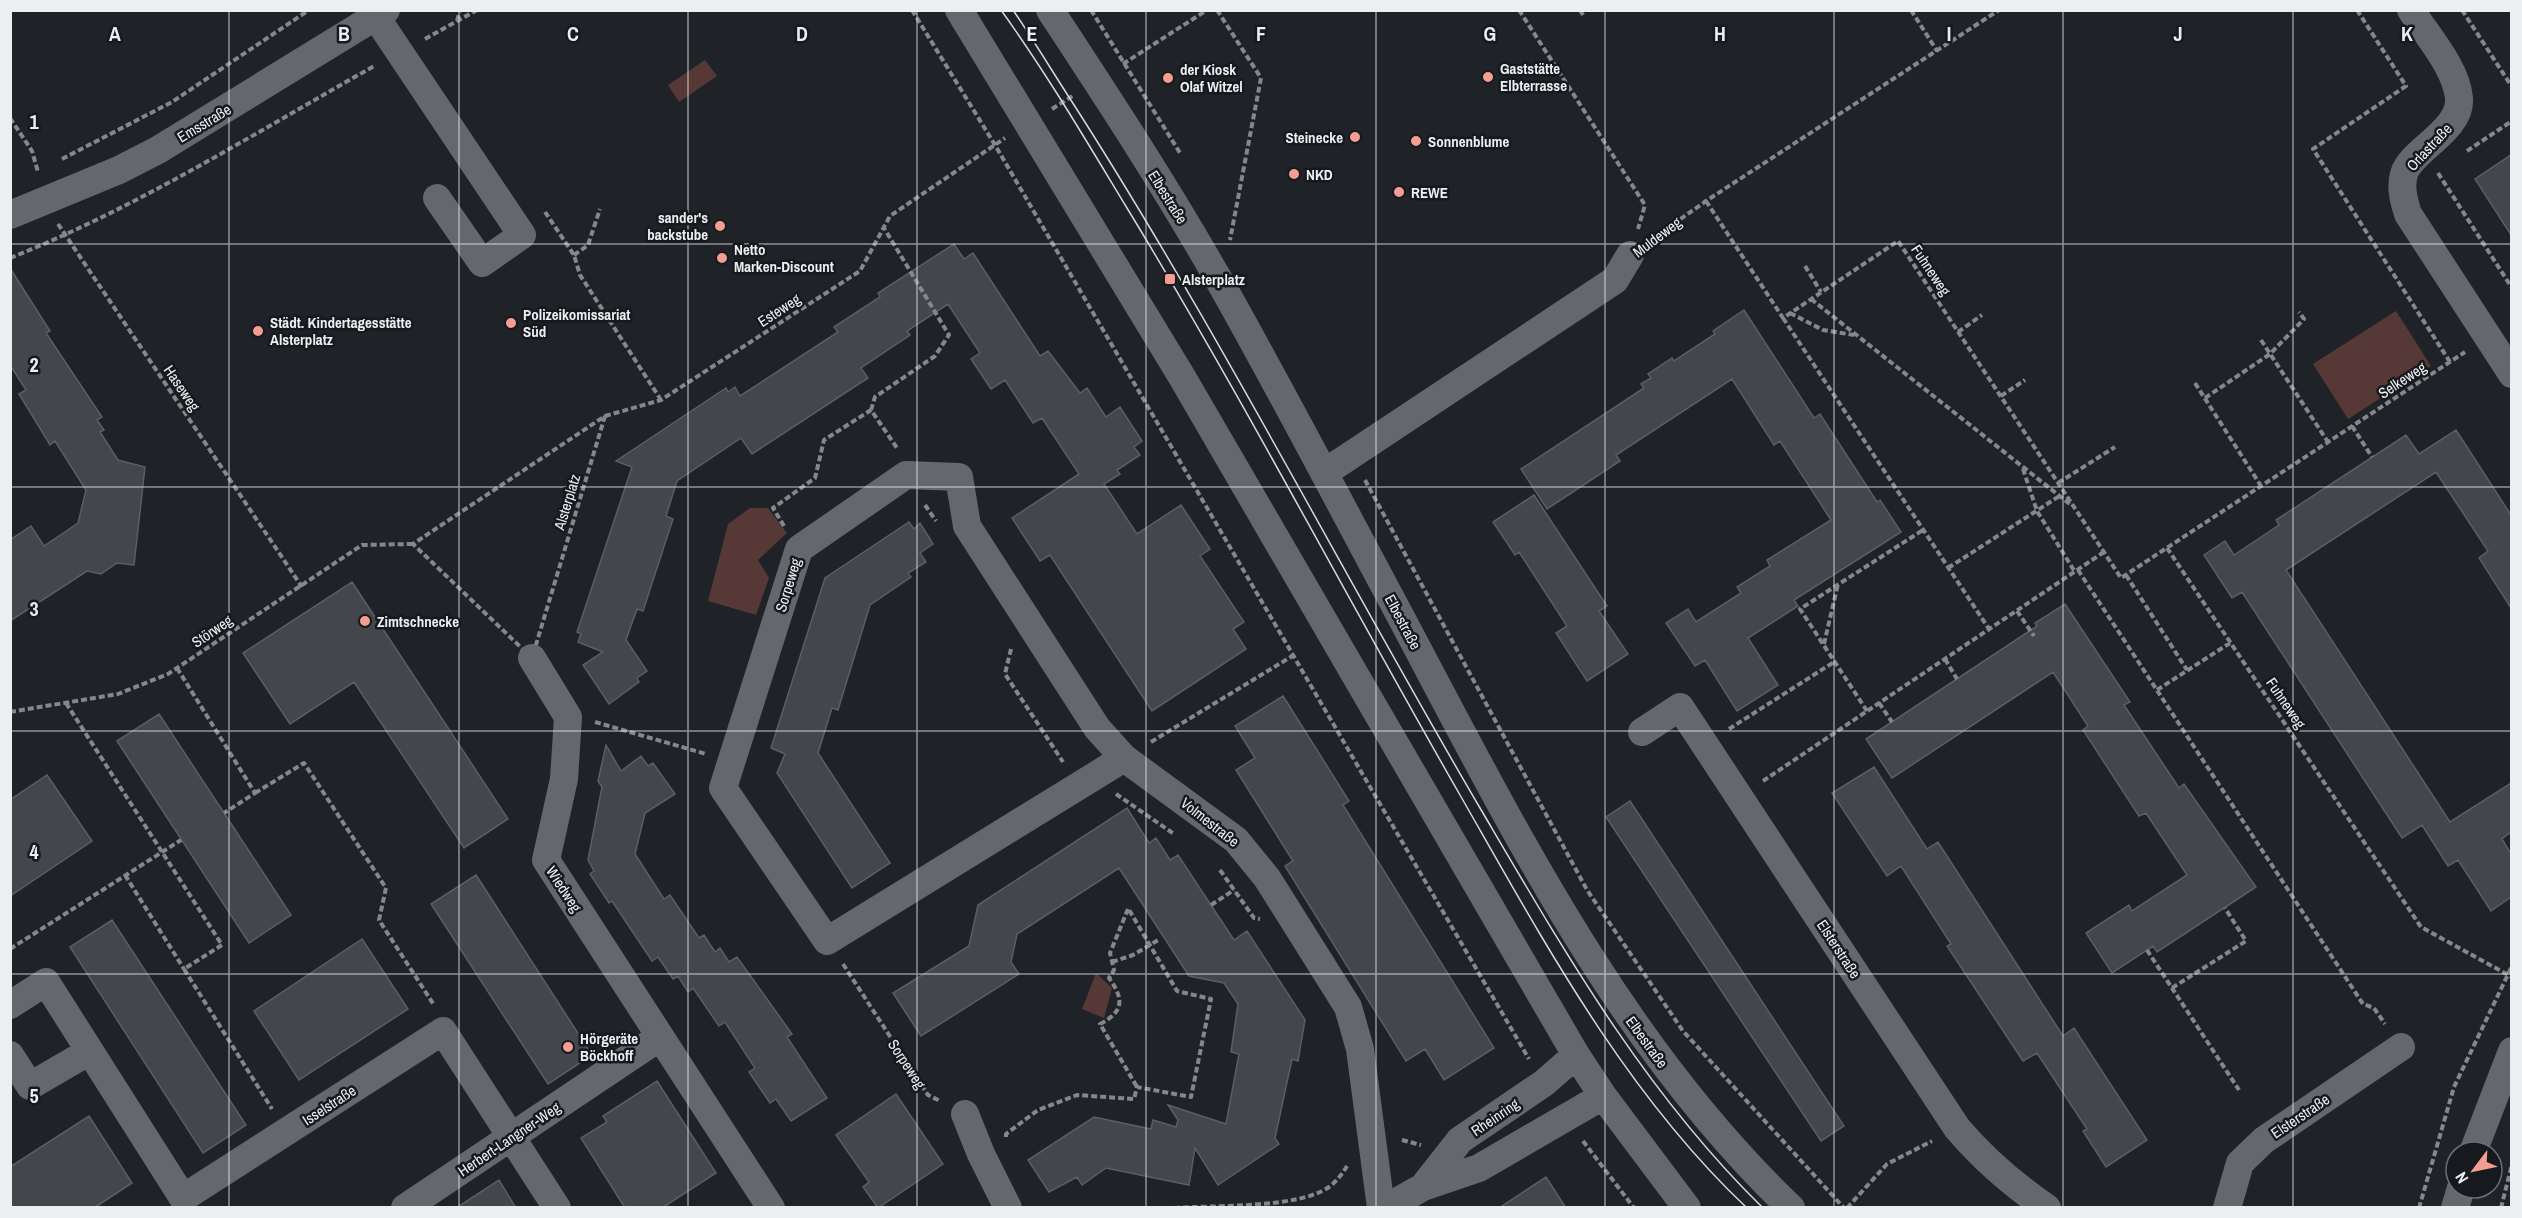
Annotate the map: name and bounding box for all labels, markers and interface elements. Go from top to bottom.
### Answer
text: A [109,20,121,47]
text: B [338,20,350,47]
text: C [567,20,579,47]
text: D [796,20,808,47]
text: E [1027,20,1038,47]
text: F [1256,20,1266,47]
text: G [1484,20,1496,47]
text: H [1714,20,1726,47]
text: I [1947,20,1951,47]
text: J [2173,20,2183,47]
text: K [2401,20,2413,47]
place label: Gaststätte Elbterrasse [1500,58,1567,96]
place label: der Kiosk Olaf Witzel [1180,59,1243,97]
marker: Gaststätte Elbterrasse [1481,70,1495,84]
marker: der Kiosk Olaf Witzel [1161,71,1175,85]
street label: Emsstraße [173,99,235,147]
text: 1 [29,108,39,135]
street label: Orlastraße [2402,118,2457,175]
place label: Steinecke [1286,127,1343,148]
marker: Steinecke [1348,130,1362,144]
place label: Sonnenblume [1428,131,1509,152]
marker: Sonnenblume [1409,134,1423,148]
place label: NKD [1306,164,1333,185]
street label: Elbestraße [1143,166,1193,228]
marker: NKD [1287,167,1301,181]
place label: REWE [1411,182,1448,203]
marker: REWE [1392,185,1406,199]
place label: sander's backstube [647,207,708,245]
street label: Muldeweg [1628,212,1686,262]
marker: sander's backstube [713,219,727,233]
place label: Netto Marken-Discount [734,239,834,277]
street label: Fuhneweg [1906,240,1956,300]
marker: Netto Marken-Discount [715,251,729,265]
place label: Alsterplatz [1182,269,1245,290]
marker: Alsterplatz [1163,272,1177,286]
street label: Esteweg [753,288,805,332]
place label: Polizeikomissariat Süd [523,304,630,342]
place label: Städt. Kindertagesstätte Alsterplatz [270,312,412,350]
marker: Polizeikomissariat Süd [504,316,518,330]
marker: Städt. Kindertagesstätte Alsterplatz [251,324,265,338]
text: 2 [29,351,39,378]
street label: Selkeweg [2374,357,2430,403]
street label: Haseweg [159,361,205,415]
street label: Alsterplatz [548,471,585,533]
street label: Sorpeweg [770,555,806,615]
street label: Elbestraße [1380,591,1426,653]
text: 3 [29,595,39,622]
street label: Störweg [187,610,237,652]
place label: Zimtschnecke [377,611,459,632]
marker: Zimtschnecke [358,614,372,628]
street label: Fuhneweg [2261,673,2311,733]
street label: Volmestraße [1176,792,1244,852]
text: 4 [29,838,39,865]
street label: Wiedweg [541,862,587,916]
street label: Elsterstraße [1812,915,1866,983]
street label: Elbestraße [1621,1012,1673,1072]
place label: Hörgeräte Böckhoff [580,1028,638,1066]
street label: Sorpeweg [883,1035,931,1093]
marker: Hörgeräte Böckhoff [561,1040,575,1054]
street label: Isselstraße [298,1080,360,1130]
text: 5 [29,1082,39,1109]
street label: Elsterstraße [2267,1089,2333,1143]
street label: Rheinring [1467,1093,1523,1141]
street label: Herbert-Langner-Weg [454,1097,565,1181]
north arrow [2444,1140,2504,1200]
text: N [2449,1168,2473,1188]

